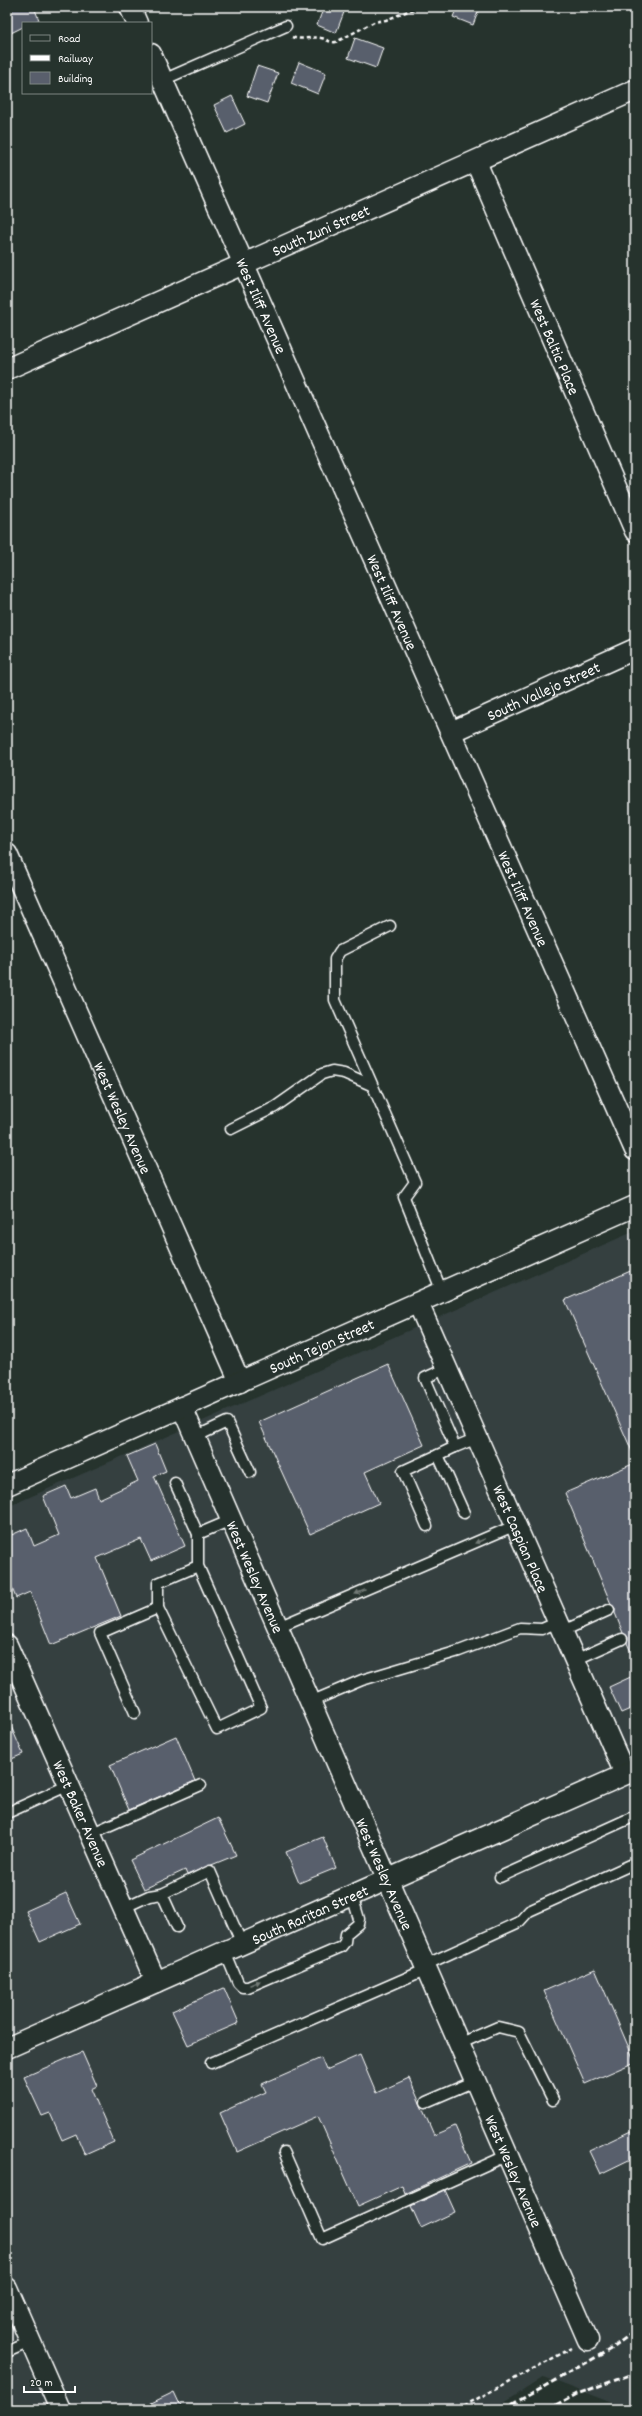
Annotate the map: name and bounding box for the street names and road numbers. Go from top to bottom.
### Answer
street label: South Zuni Street [269,200,374,264]
street label: West Iliff Avenue [229,255,291,358]
street label: West Baltic Place [522,296,584,399]
street label: West Iliff Avenue [359,551,422,655]
street label: South Vallejo Street [484,657,604,728]
street label: West Iliff Avenue [490,848,553,951]
street label: West Wesley Avenue [86,1059,156,1178]
street label: South Tejon Street [266,1314,379,1381]
street label: West Caspian Place [485,1482,553,1597]
street label: West Wesley Avenue [219,1518,288,1637]
street label: West Baker Avenue [45,1757,113,1871]
street label: West Wesley Avenue [348,1815,417,1935]
street label: South Raritan Street [249,1880,373,1952]
street label: West Wesley Avenue [478,2112,547,2232]

